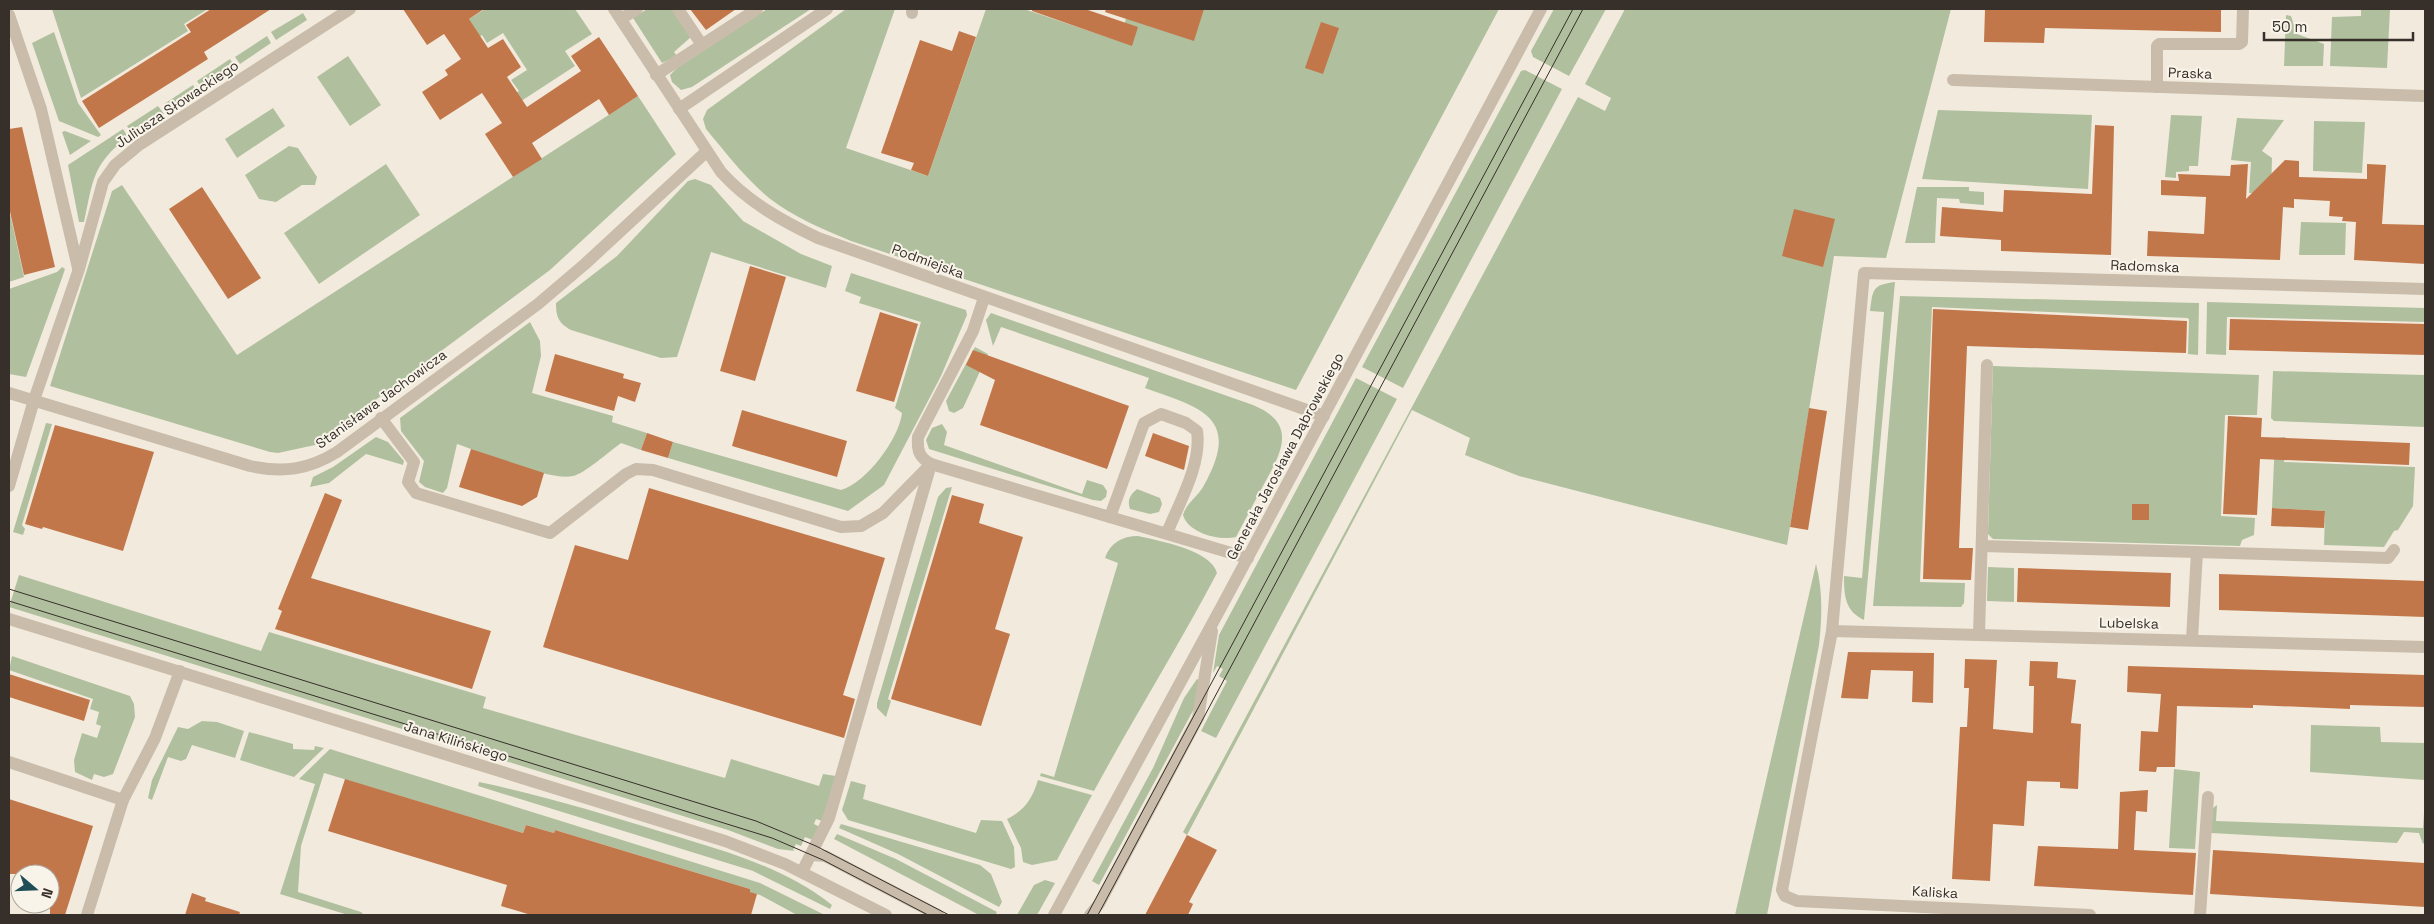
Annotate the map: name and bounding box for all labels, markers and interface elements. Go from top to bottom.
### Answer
scale bar [2264,10,2413,42]
text: 50 m [2272,17,2307,36]
street label: Juliusza Słowackiego [112,56,242,152]
street label: Praska [2168,63,2212,83]
street label: Podmiejska [889,240,967,282]
street label: Radomska [2110,256,2180,276]
street label: Stanisława Jachowicza [312,345,450,453]
street label: Generała Jarosława Dąbrowskiego [1222,349,1348,563]
street label: Lubelska [2099,613,2159,633]
street label: Jana Kilińskiego [402,717,510,765]
north arrow [10,864,60,914]
street label: Kaliska [1911,882,1959,902]
text: N [37,886,57,901]

